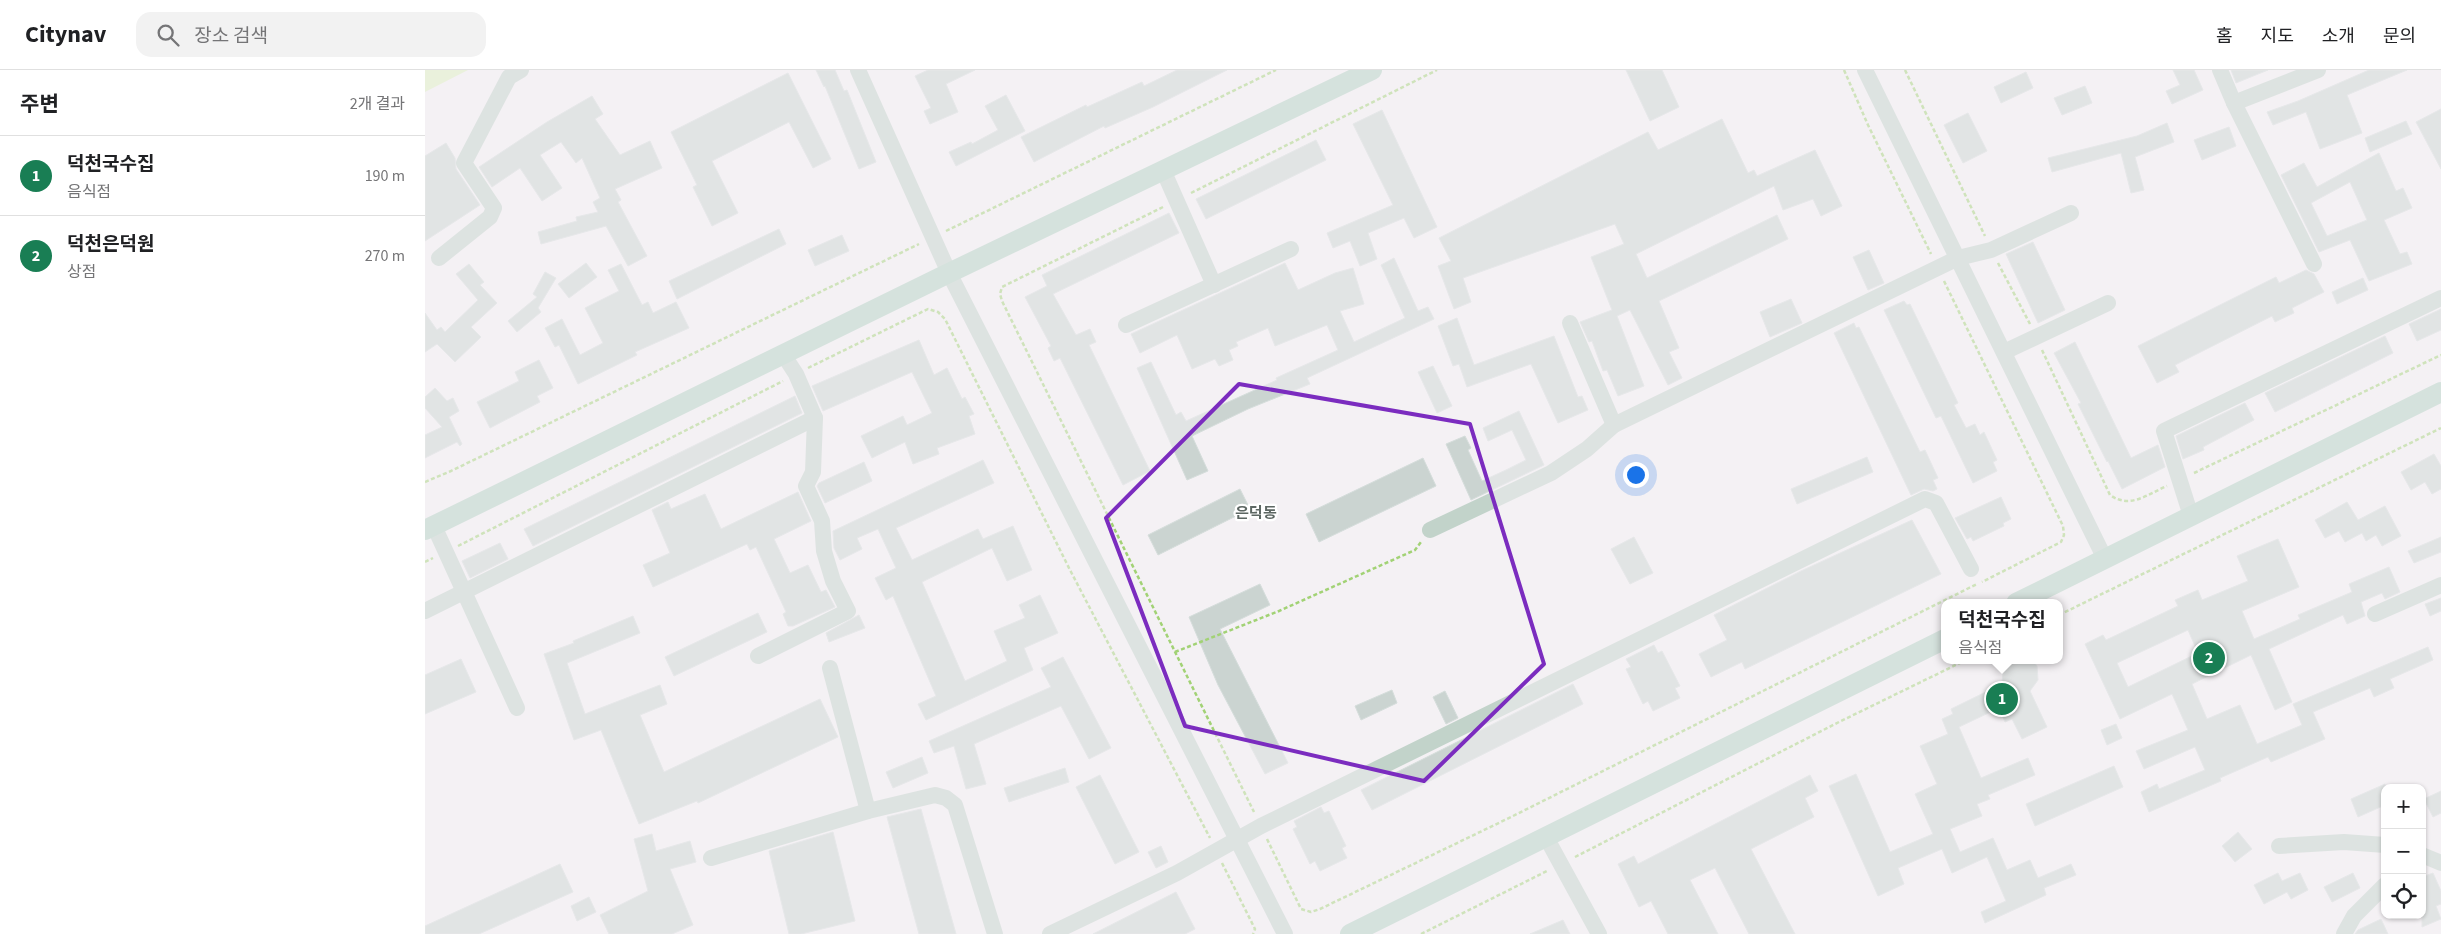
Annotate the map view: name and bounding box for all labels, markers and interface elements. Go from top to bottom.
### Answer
search box [136,12,486,57]
text: Citynav [25,17,106,52]
icon: search [154,21,182,49]
text: 장소 검색 [194,23,268,50]
text: 홈 [2216,24,2233,49]
text: 지도 [2261,24,2294,49]
text: 소개 [2322,24,2355,49]
text: 문의 [2383,24,2416,49]
text: 주변 [20,89,59,119]
text: 2개 결과 [350,93,405,115]
text: 덕천국수집 [67,151,154,178]
text: 1 [32,165,40,187]
text: 190 m [365,165,405,187]
text: 음식점 [67,181,111,203]
text: 덕천은덕원 [67,231,154,258]
text: 2 [32,245,40,267]
text: 270 m [365,245,405,267]
text: 상점 [67,261,96,283]
your location [1623,462,1649,488]
district label: 은덕동 [1235,503,1277,524]
popup [1941,599,2063,664]
text: 덕천국수집 [1958,607,2046,634]
text: 음식점 [1958,637,2002,659]
pin: 2 [2193,639,2225,677]
pin: 1 [1986,680,2018,718]
map controls [2381,784,2426,919]
button: + [2381,784,2426,829]
button: − [2381,829,2426,874]
button: locate [2381,874,2426,919]

